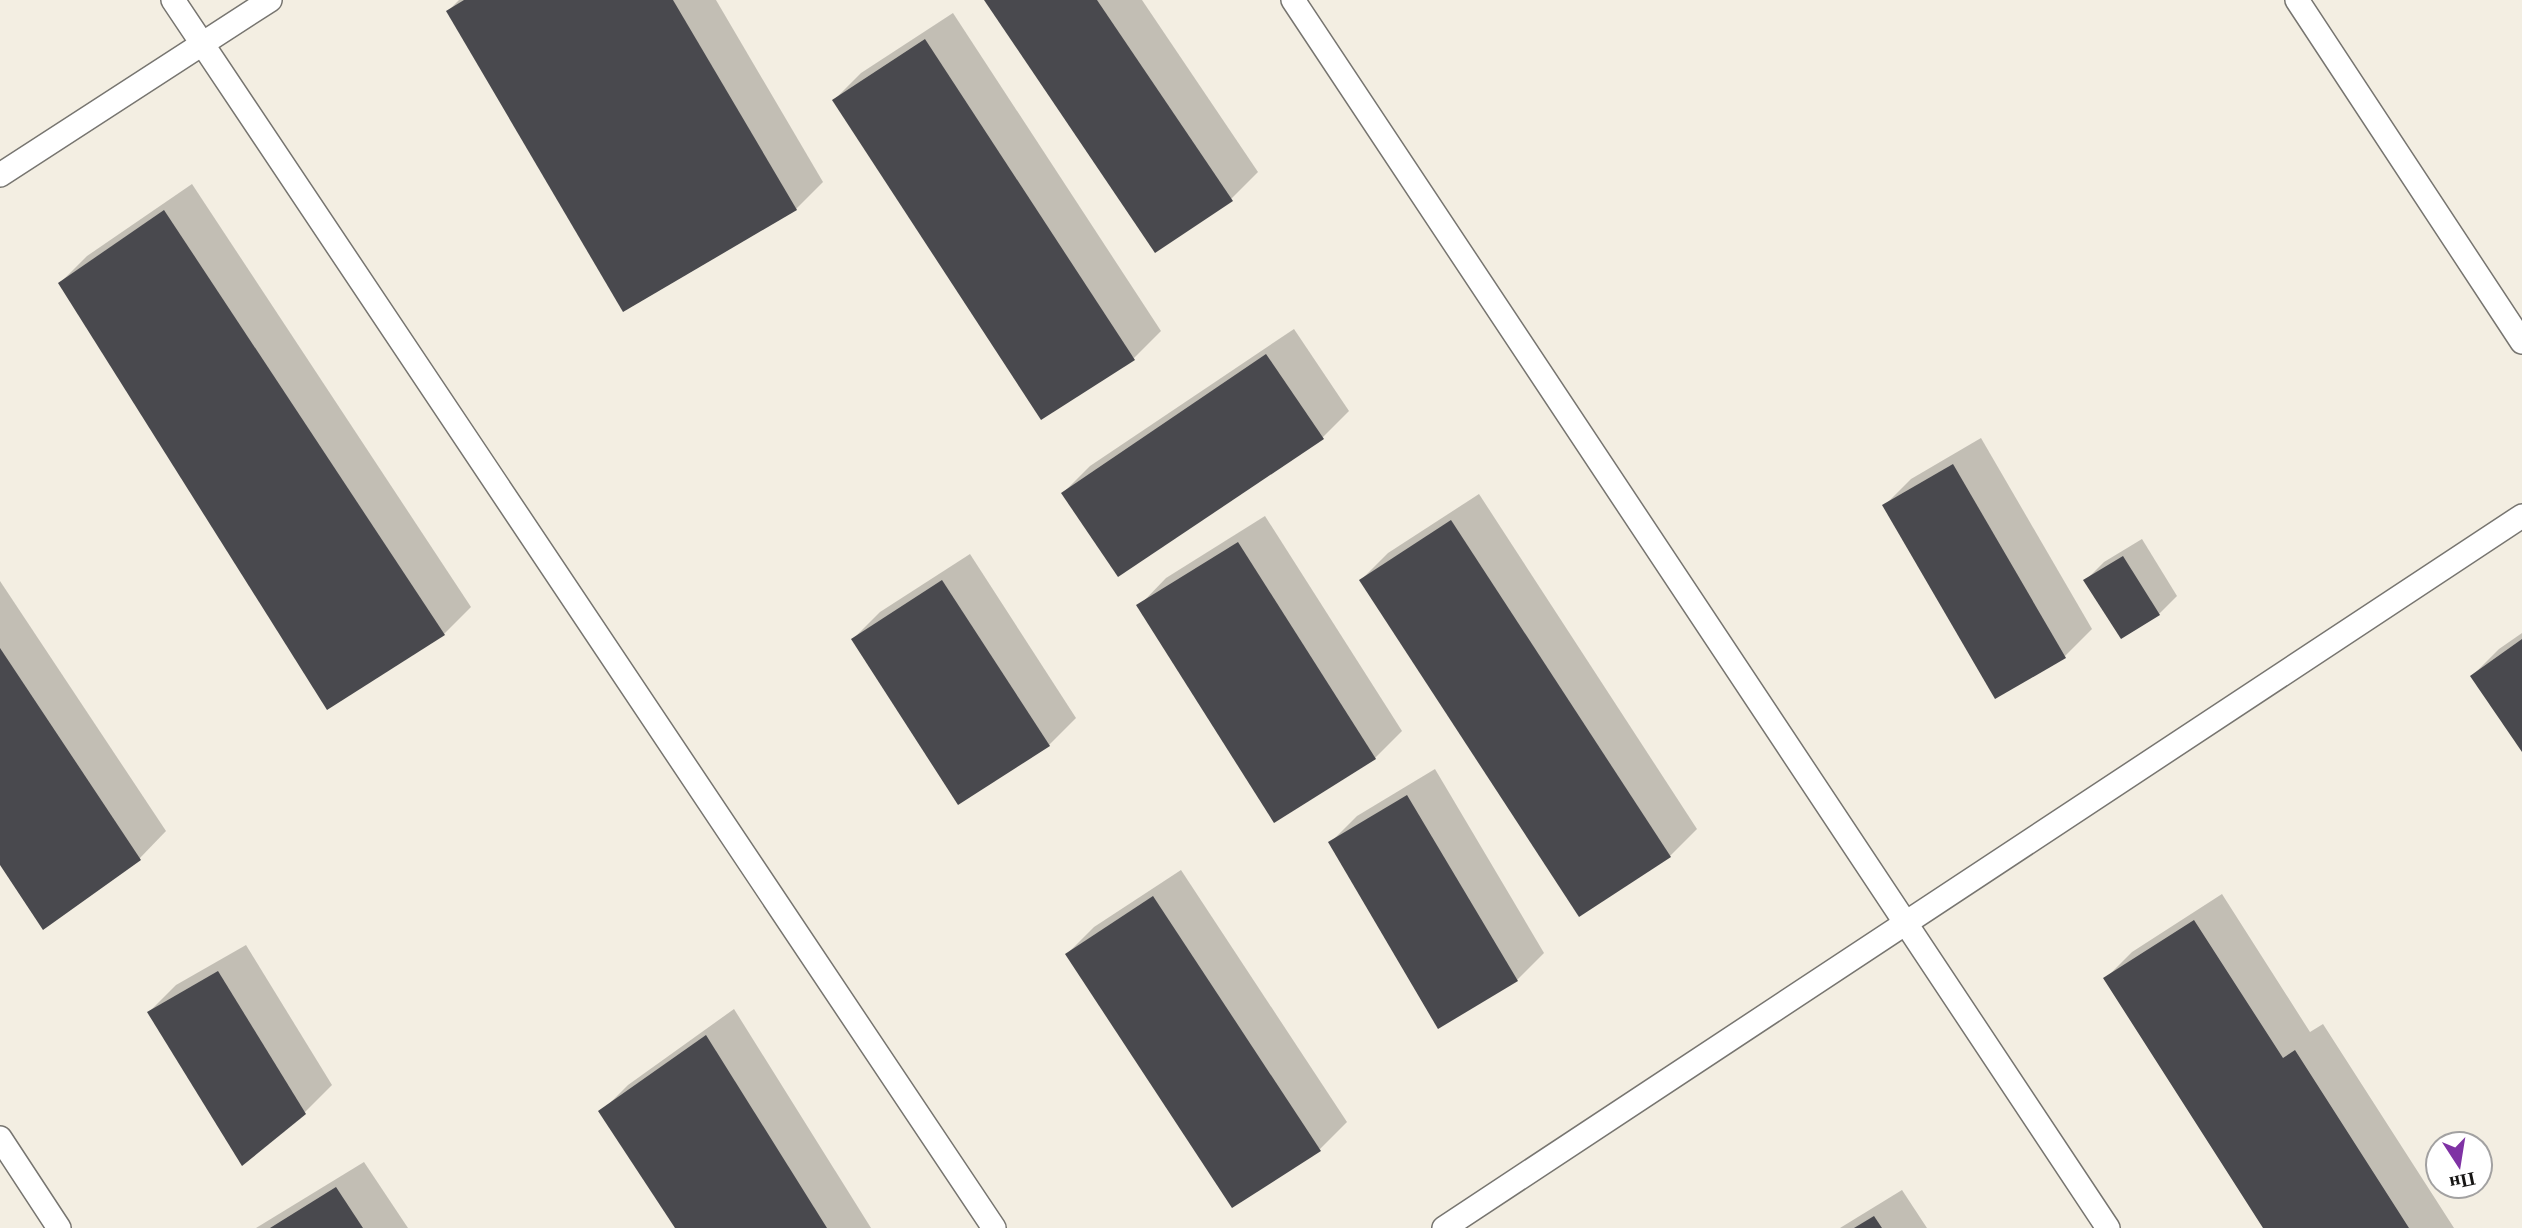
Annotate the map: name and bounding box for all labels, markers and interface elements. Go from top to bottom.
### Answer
north arrow [2424,1130,2494,1200]
text: Пн [2448,1168,2477,1194]

